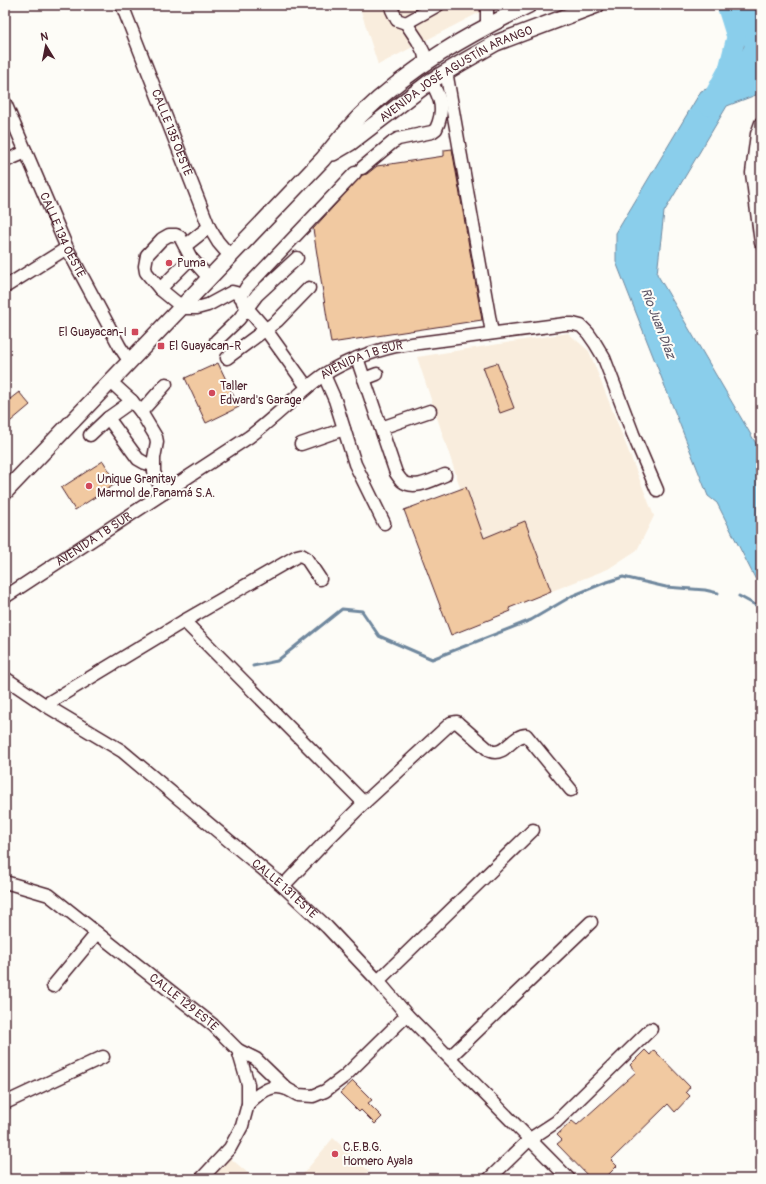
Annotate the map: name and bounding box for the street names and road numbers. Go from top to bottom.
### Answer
street label: AVENIDA JOSÉ AGUSTÍN ARANGO [377,23,535,126]
street label: CALLE 135 OESTE [148,87,195,178]
street label: CALLE 134 OESTE [36,190,89,280]
street label: AVENIDA 1 B SUR [317,338,404,383]
street label: AVENIDA 1 B SUR [53,509,135,570]
street label: CALLE 131 ESTE [248,856,320,922]
street label: CALLE 129 ESTE [146,970,221,1034]

